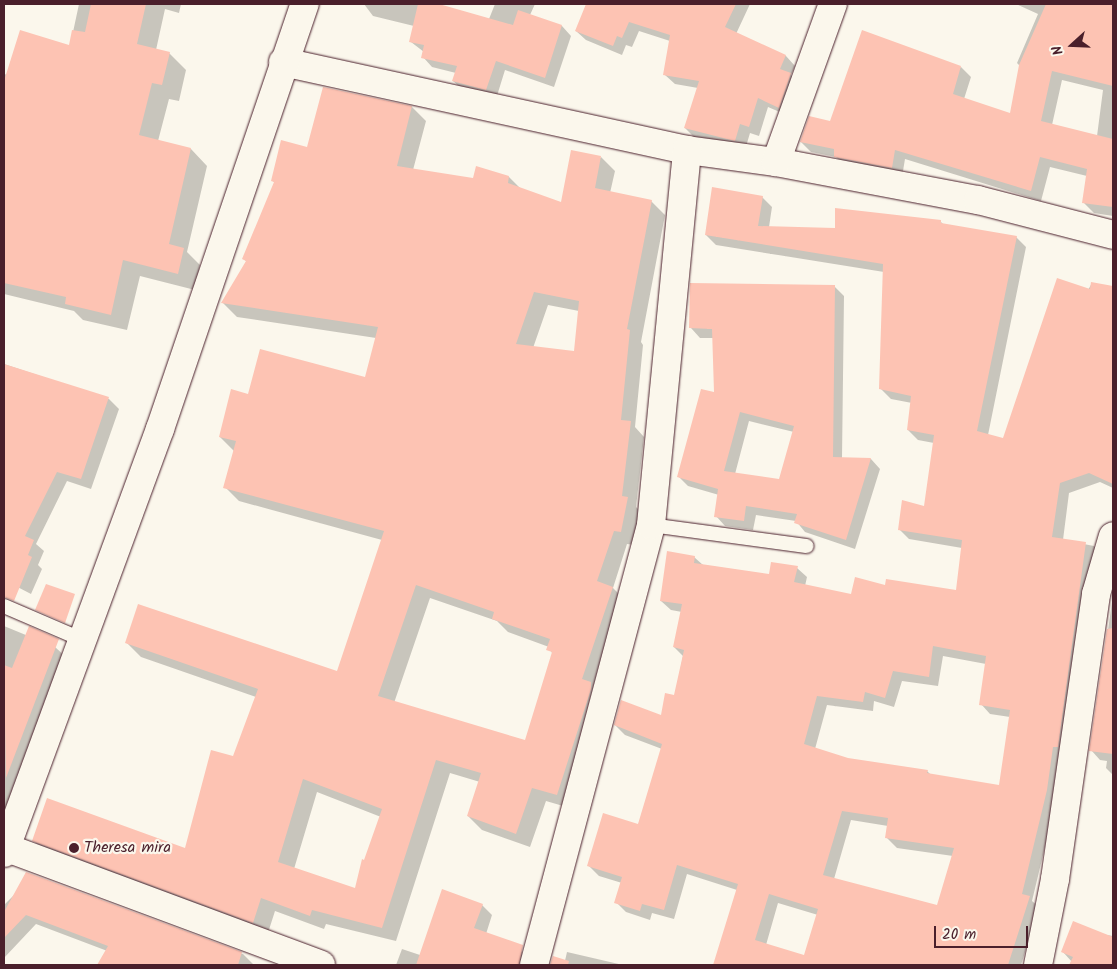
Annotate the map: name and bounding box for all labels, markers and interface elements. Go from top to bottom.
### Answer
north arrow [1047,20,1097,70]
text: N [1046,42,1070,58]
place label: Theresa mira [84,838,171,858]
marker: Theresa mira [68,842,80,854]
scale bar [937,916,1031,948]
text: 20 m [942,923,976,947]

